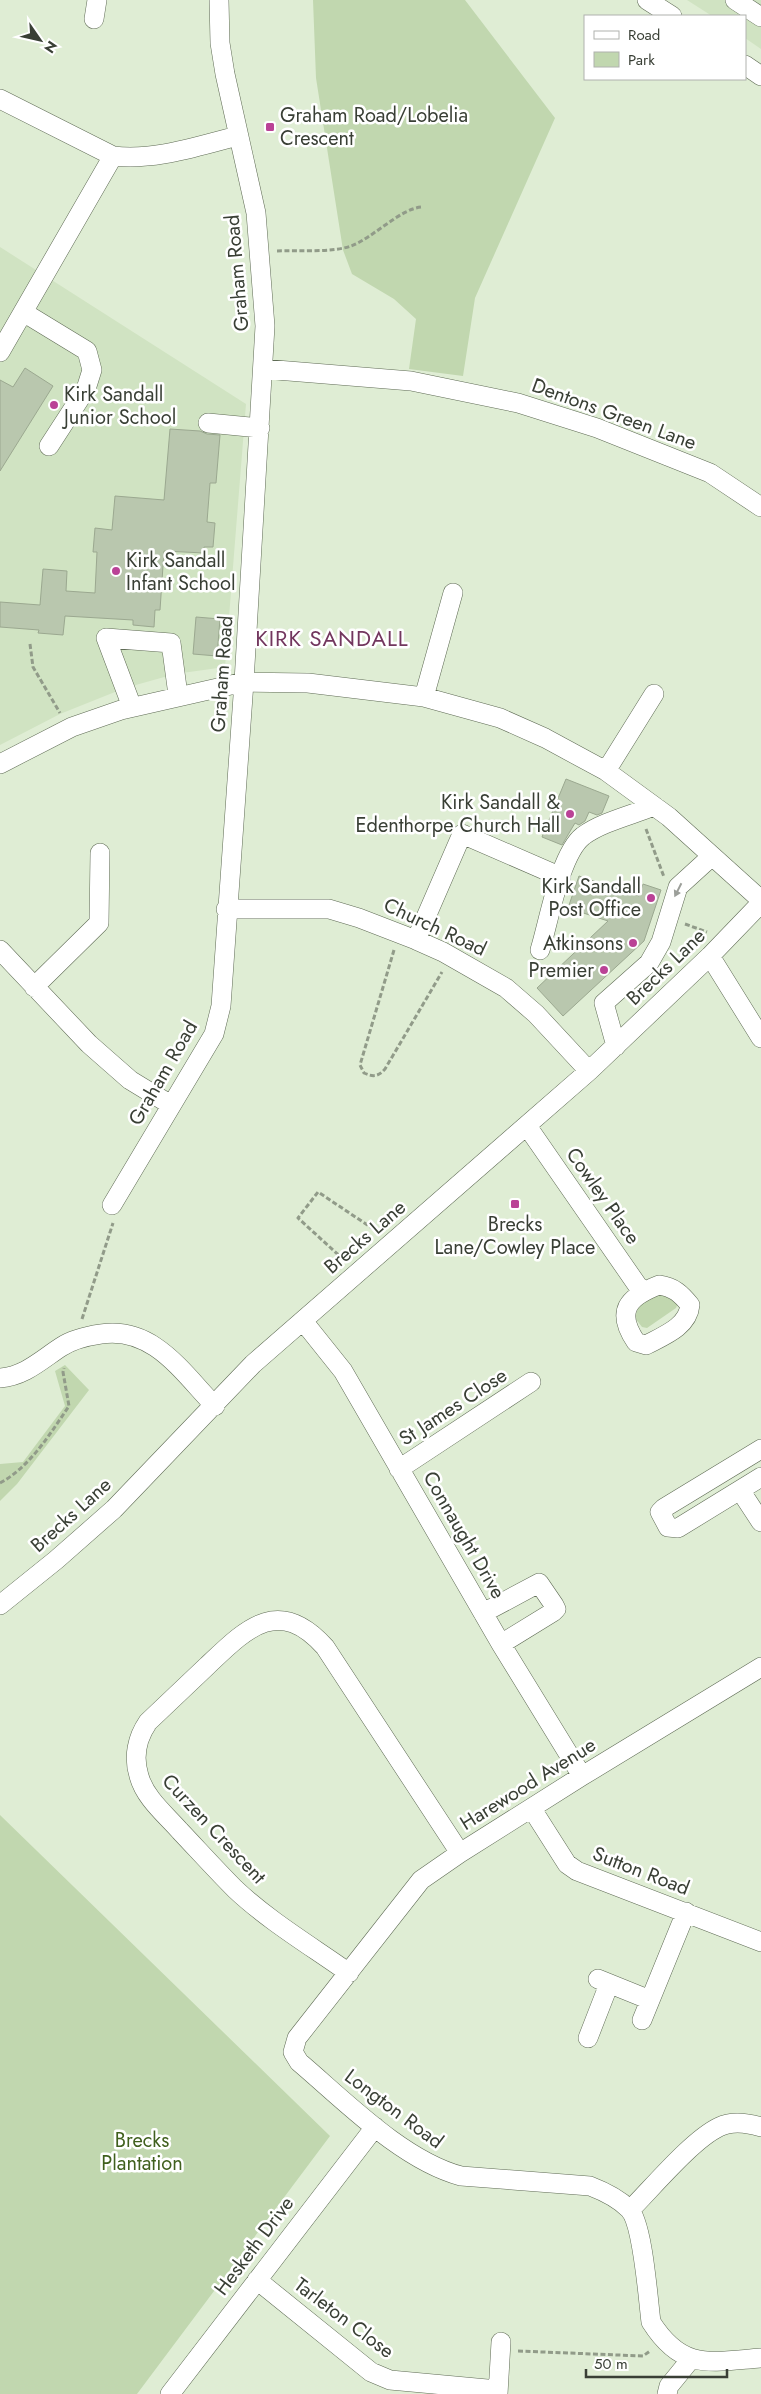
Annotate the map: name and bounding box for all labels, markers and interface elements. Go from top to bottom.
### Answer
north arrow [15,15,65,65]
legend [584,15,746,80]
text: Road [628,24,660,46]
text: N [39,37,62,57]
text: Park [628,49,655,71]
place label: Graham Road/Lobelia Crescent [280,101,468,153]
marker: Graham Road/Lobelia Crescent [264,121,276,133]
street label: Graham Road [217,214,257,332]
street label: Dentons Green Lane [528,371,700,457]
place label: Kirk Sandall Junior School [61,380,176,432]
marker: Kirk Sandall Junior School [48,399,60,411]
place label: Kirk Sandall Infant School [126,546,236,598]
marker: Kirk Sandall Infant School [110,565,122,577]
street label: Graham Road [203,615,241,733]
district label: KIRK SANDALL [255,622,409,654]
place label: Kirk Sandall & Edenthorpe Church Hall [356,788,560,840]
marker: Kirk Sandall & Edenthorpe Church Hall [564,808,576,820]
place label: Kirk Sandall Post Office [542,872,641,924]
one-way arrow [674,882,682,897]
street label: Church Road [379,891,491,963]
marker: Kirk Sandall Post Office [645,892,657,904]
street label: Brecks Lane [620,922,712,1012]
place label: Atkinsons [543,929,623,958]
marker: Atkinsons [627,937,639,949]
place label: Premier [529,956,594,985]
marker: Premier [598,964,610,976]
street label: Graham Road [121,1015,205,1131]
street label: Cowley Place [559,1142,647,1250]
street label: Brecks Lane [318,1193,412,1281]
marker: Brecks Lane/Cowley Place [509,1198,521,1210]
place label: Brecks Lane/Cowley Place [435,1210,595,1262]
street label: St James Close [393,1361,513,1453]
street label: Connaught Drive [416,1466,512,1604]
street label: Brecks Lane [24,1471,118,1559]
street label: Harewood Avenue [454,1731,602,1837]
street label: Curzen Crescent [155,1767,273,1891]
street label: Sutton Road [588,1839,694,1903]
street label: Longton Road [338,2062,450,2156]
park label: Brecks Plantation [101,2126,183,2178]
street label: Hesketh Drive [207,2190,301,2302]
street label: Tarleton Close [288,2271,400,2365]
scale bar [586,2346,727,2378]
text: 50 m [594,2353,628,2375]

